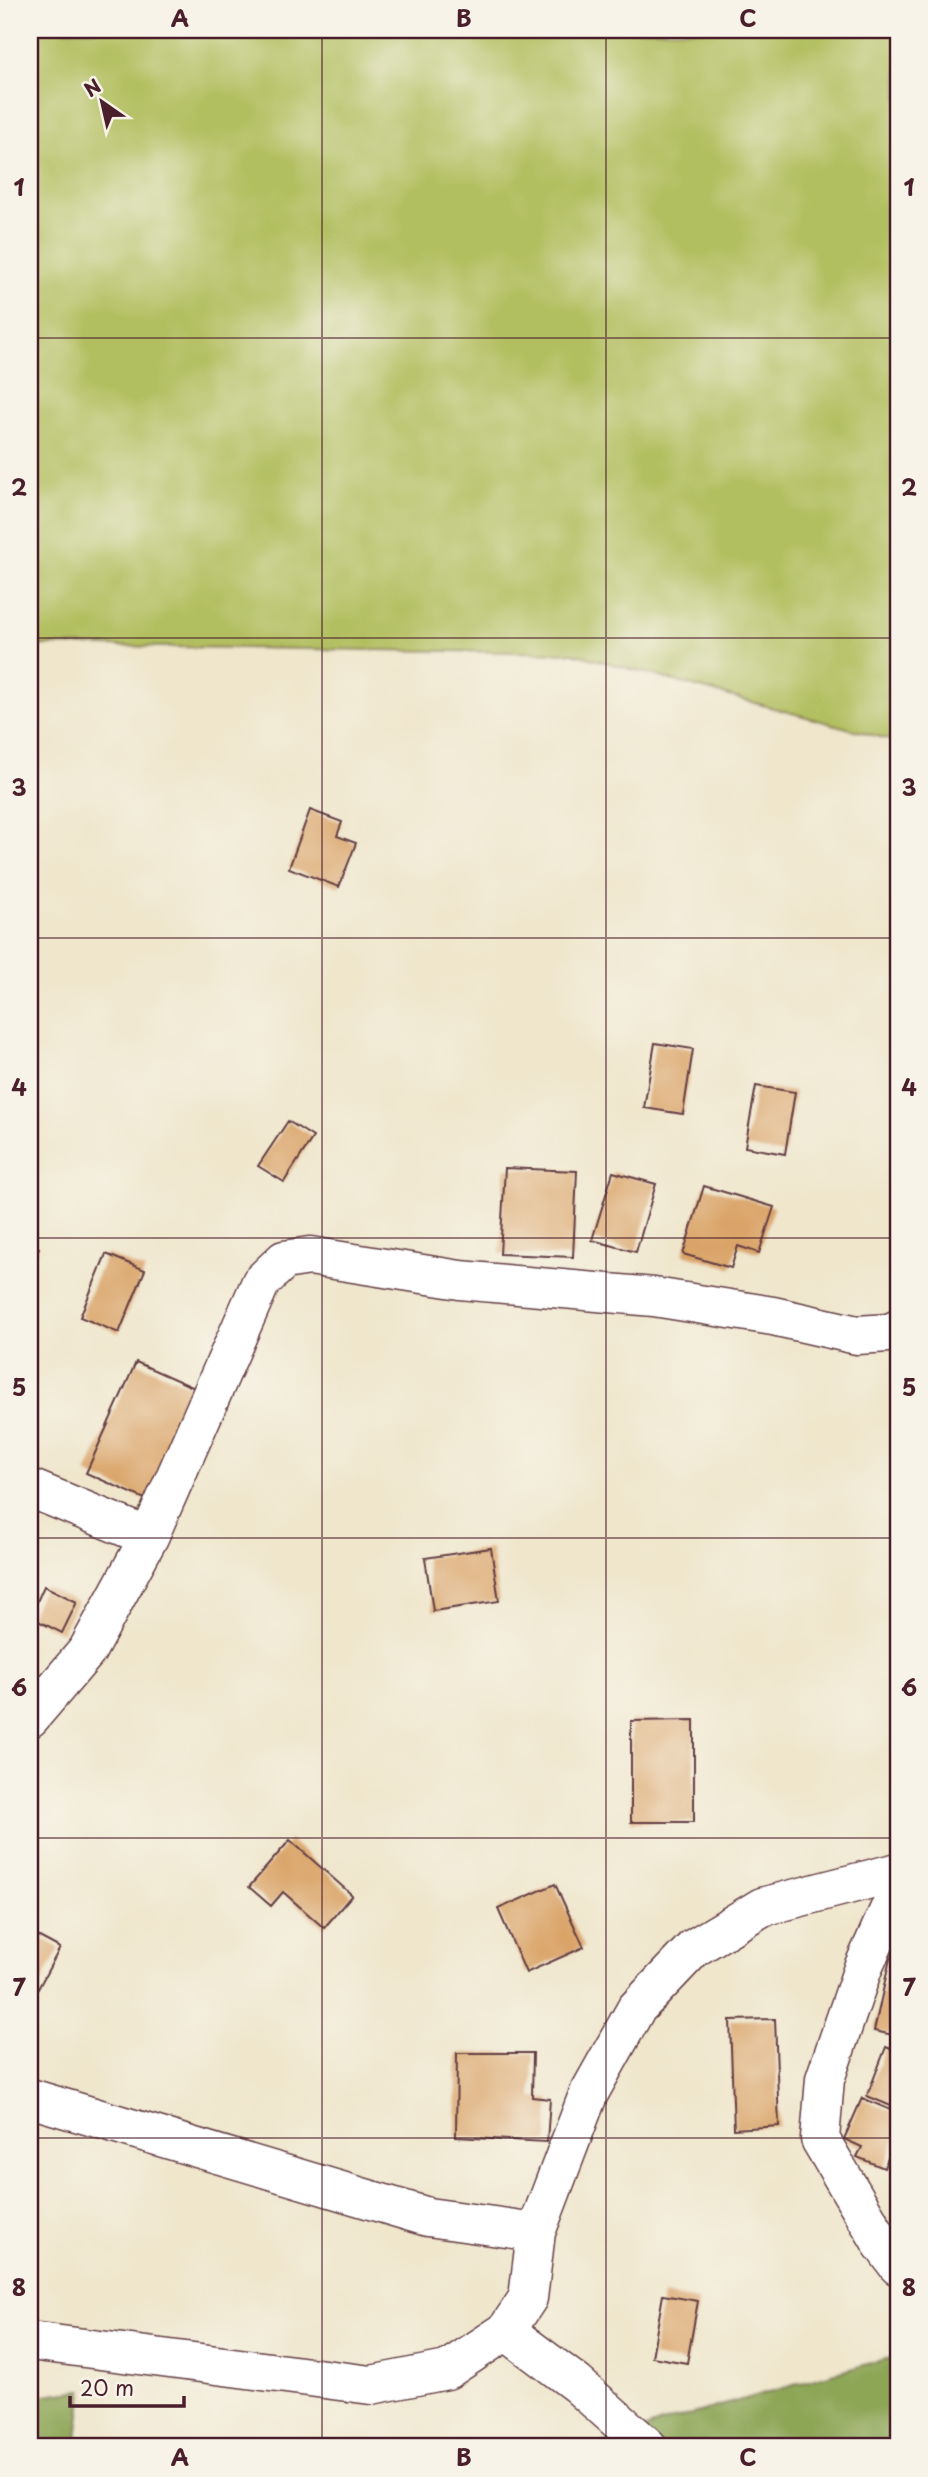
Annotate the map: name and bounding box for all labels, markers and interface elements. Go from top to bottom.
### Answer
text: A [171,0,189,35]
text: B [456,0,472,35]
text: C [739,0,757,35]
north arrow [66,66,136,136]
text: N [78,71,106,103]
text: 1 [14,169,25,204]
text: 1 [904,169,915,204]
text: 2 [11,469,27,504]
text: 2 [901,469,917,504]
text: 3 [11,769,27,804]
text: 3 [901,769,917,804]
text: 4 [11,1069,27,1104]
text: 4 [901,1069,917,1104]
text: 5 [12,1369,26,1404]
text: 5 [902,1369,916,1404]
text: 6 [11,1669,27,1704]
text: 6 [901,1669,917,1704]
text: 7 [12,1969,26,2004]
text: 7 [902,1969,916,2004]
text: 8 [12,2269,26,2304]
text: 8 [902,2269,916,2304]
scale bar [70,2365,184,2409]
text: 20 m [80,2371,134,2403]
text: A [171,2439,189,2474]
text: B [456,2439,472,2474]
text: C [739,2439,757,2474]

